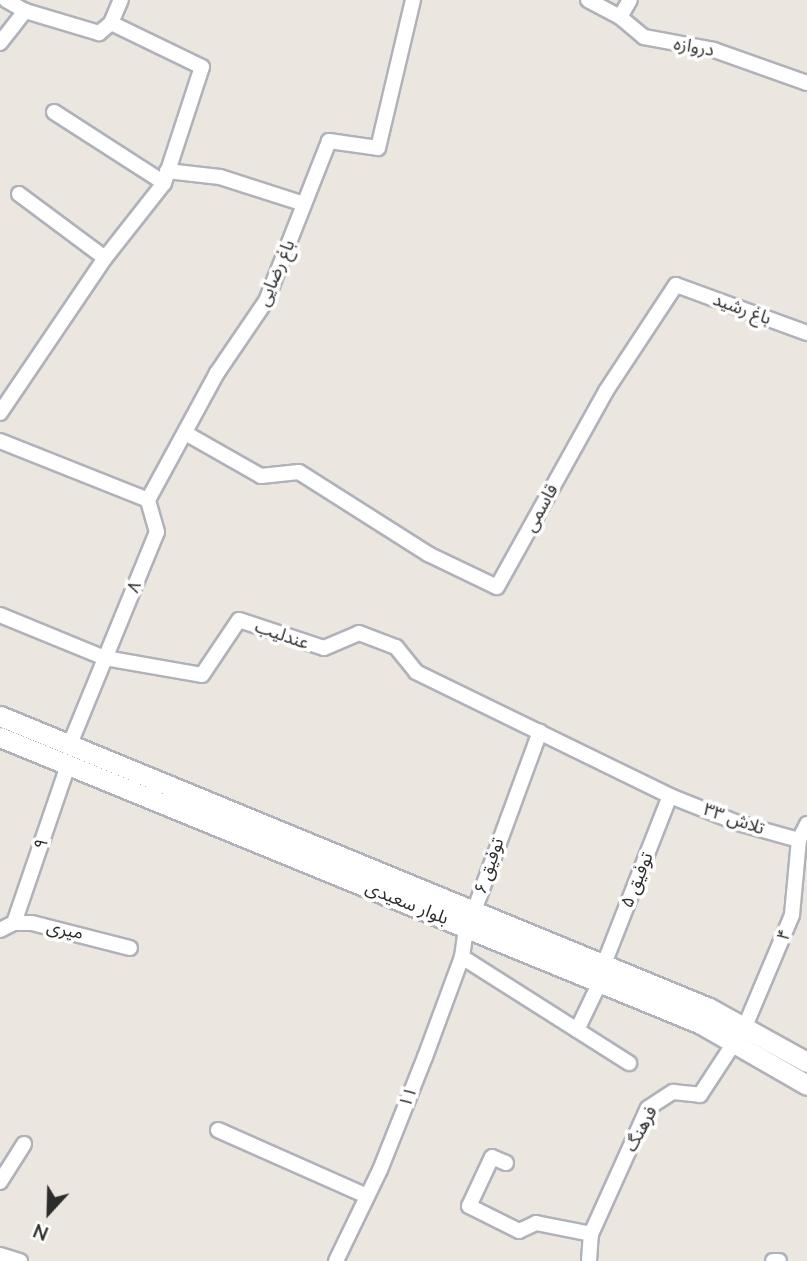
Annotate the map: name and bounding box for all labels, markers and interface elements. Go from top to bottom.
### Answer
street label: دروازه [672,33,716,61]
street label: باغ رضایی [252,237,300,309]
street label: باغ رشید [710,289,774,329]
street label: قاسمی [519,480,563,536]
street label: ۸ [122,578,146,596]
street label: عندلیب [252,616,312,654]
street label: تلاش ۳۳ [701,799,767,839]
street label: توفیق ۶ [469,835,509,897]
street label: ۹ [29,836,53,852]
street label: توفیق ۵ [616,849,658,911]
street label: بلوار سعیدی [362,877,452,929]
street label: میری [45,916,85,944]
street label: ۴ [772,926,796,944]
street label: ۱۱ [394,1083,422,1111]
street label: فرهنگ [620,1103,662,1155]
north arrow [14,1177,84,1247]
text: N [30,1217,53,1246]

